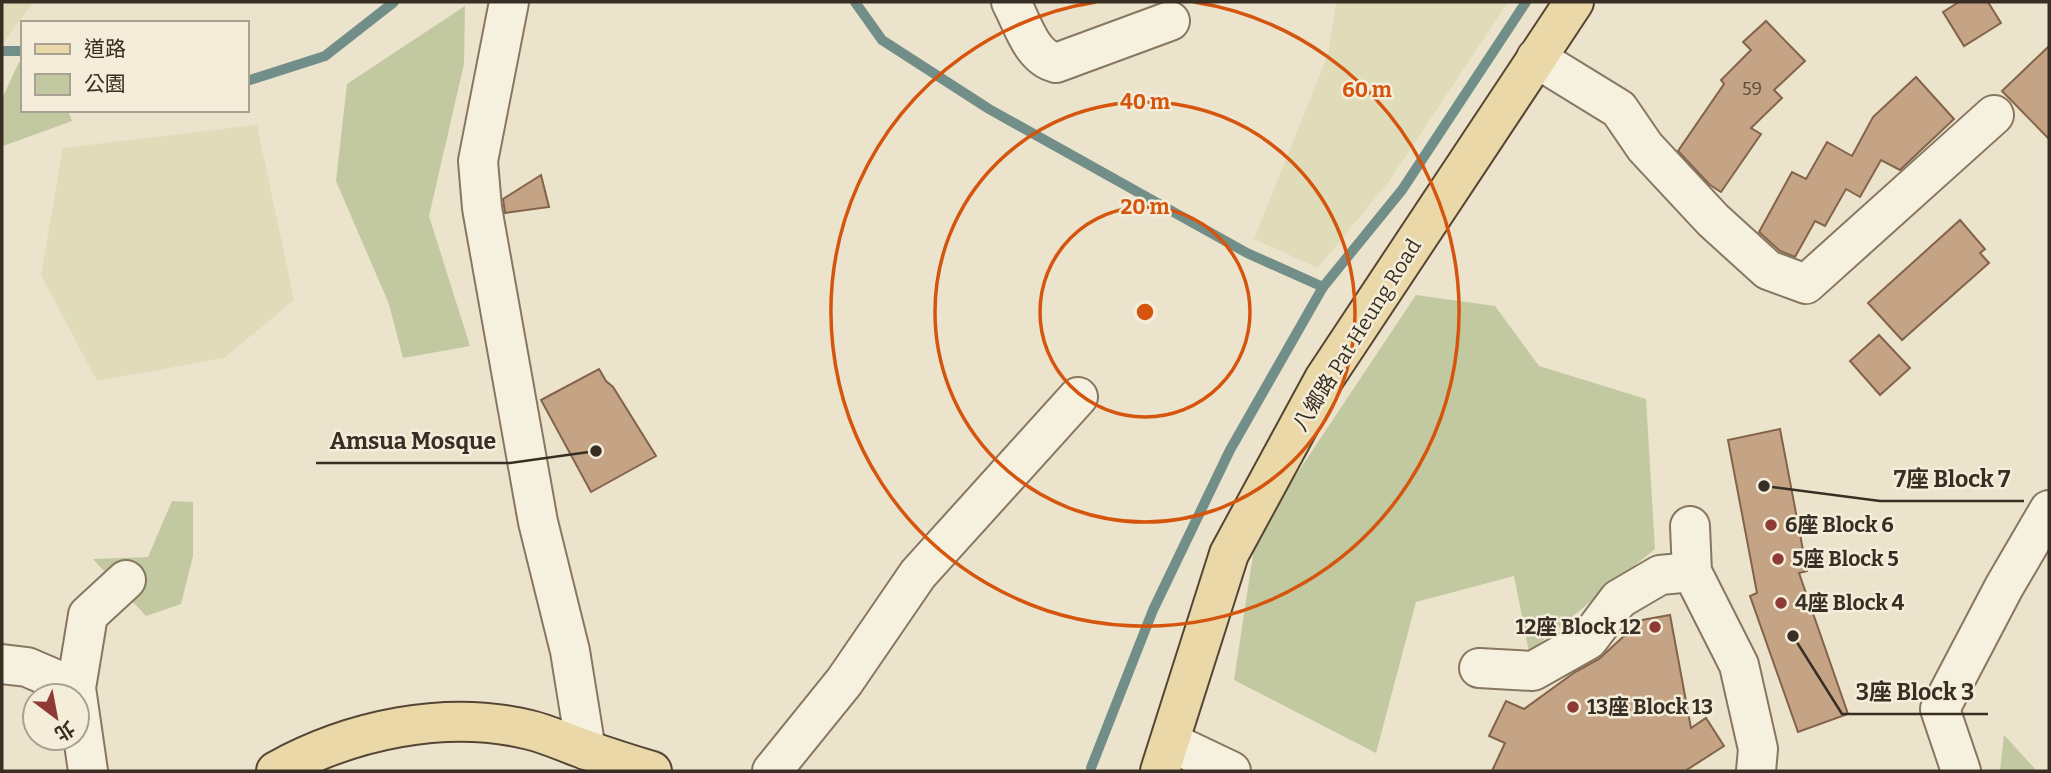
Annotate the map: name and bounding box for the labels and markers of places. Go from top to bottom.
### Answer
centre of rings [1133,300,1157,324]
callout: Amsua Mosque [316,419,510,463]
callout: 7座 Block 7 [1880,457,2024,501]
place label: 6座 Block 6 [1785,512,1894,538]
marker: 6座 Block 6 [1763,517,1779,533]
place label: 5座 Block 5 [1792,546,1899,572]
marker: 5座 Block 5 [1770,551,1786,567]
place label: 4座 Block 4 [1795,590,1905,616]
marker: 4座 Block 4 [1773,595,1789,611]
place label: 12座 Block 12 [1515,614,1641,640]
marker: 12座 Block 12 [1647,619,1663,635]
callout: 3座 Block 3 [1842,670,1988,714]
place label: 13座 Block 13 [1587,694,1713,720]
marker: 13座 Block 13 [1565,699,1581,715]

